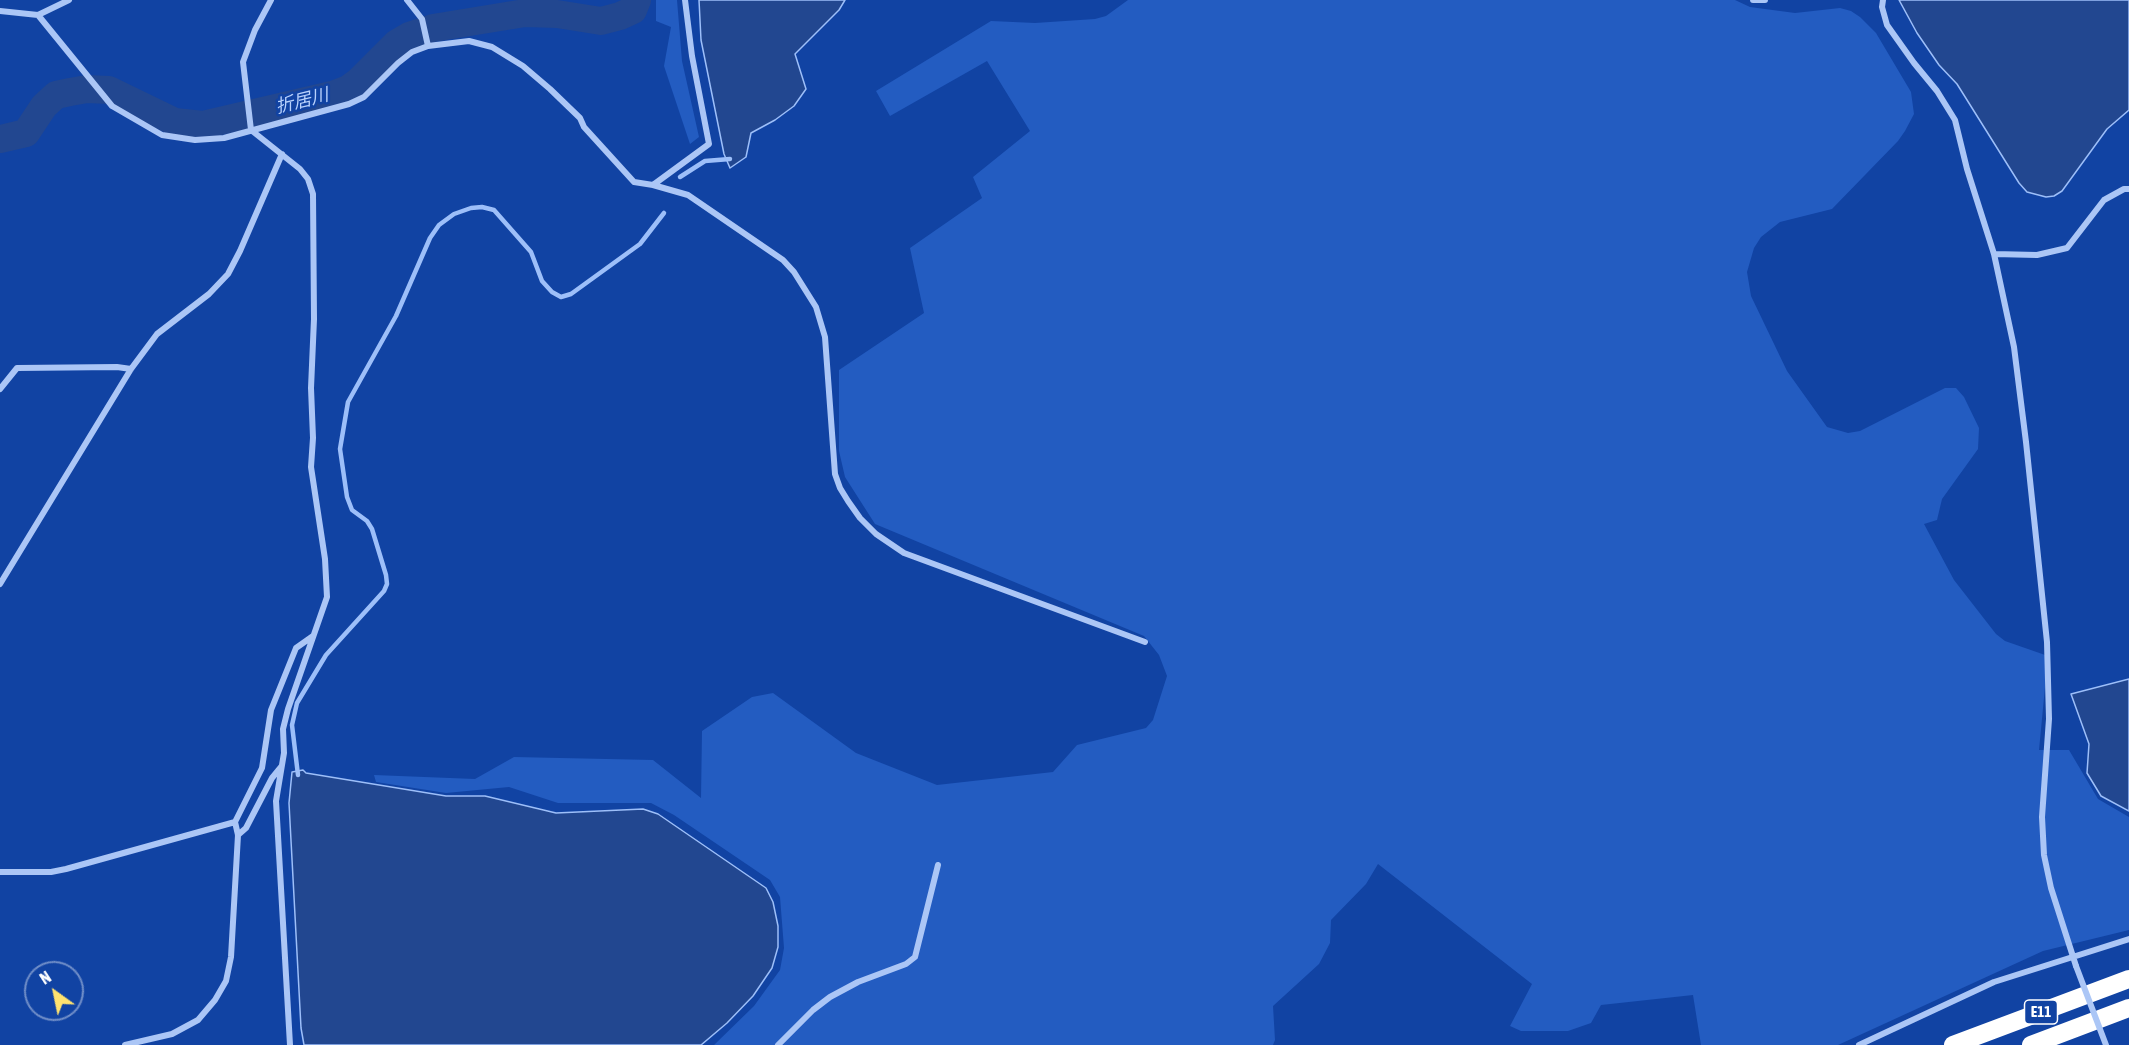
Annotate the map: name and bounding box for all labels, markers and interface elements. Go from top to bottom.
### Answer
water label: 折居川 [273,84,331,118]
north arrow [24,961,84,1021]
text: N [36,967,54,988]
road number: E11 [2024,1000,2058,1024]

